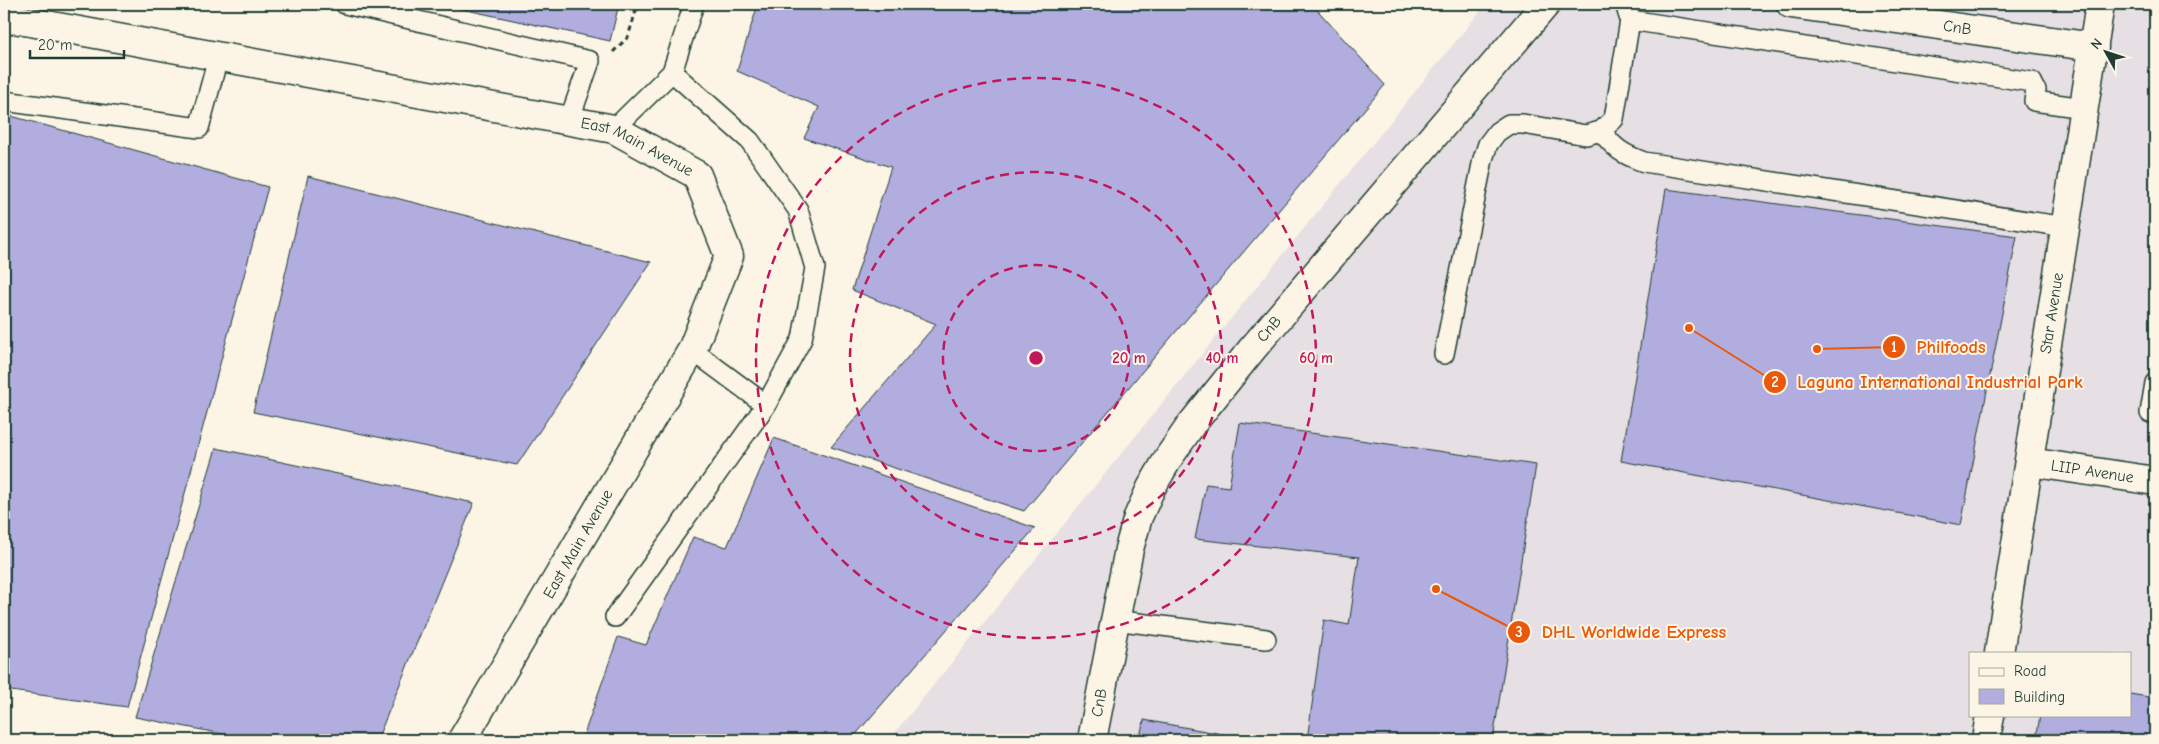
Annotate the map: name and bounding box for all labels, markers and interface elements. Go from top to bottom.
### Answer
street label: CnB [1942,17,1973,39]
scale bar [30,28,124,60]
north arrow [2082,28,2132,78]
text: N [2087,35,2106,53]
text: 20 m [38,36,72,54]
street label: East Main Avenue [579,114,696,180]
street label: Star Avenue [2037,271,2067,355]
street label: CnB [1253,312,1285,346]
callout: Philfoods [1881,331,1995,364]
text: Philfoods [1916,337,1986,358]
text: 1 [1891,338,1897,356]
centre of rings [1027,349,1045,367]
text: 20 m [1112,349,1146,367]
text: 40 m [1206,349,1239,367]
text: 60 m [1299,349,1333,367]
callout: Laguna International Industrial Park [1763,365,2093,398]
text: Laguna International Industrial Park [1797,372,2083,393]
text: 2 [1771,373,1779,391]
street label: LIIP Avenue [2050,456,2135,487]
street label: East Main Avenue [540,486,616,602]
callout: DHL Worldwide Express [1507,615,1736,648]
text: DHL Worldwide Express [1542,622,1727,643]
text: 3 [1515,623,1523,641]
legend [1969,652,2132,716]
text: Road [2014,662,2046,680]
street label: CnB [1088,687,1111,718]
text: Building [2014,688,2065,706]

